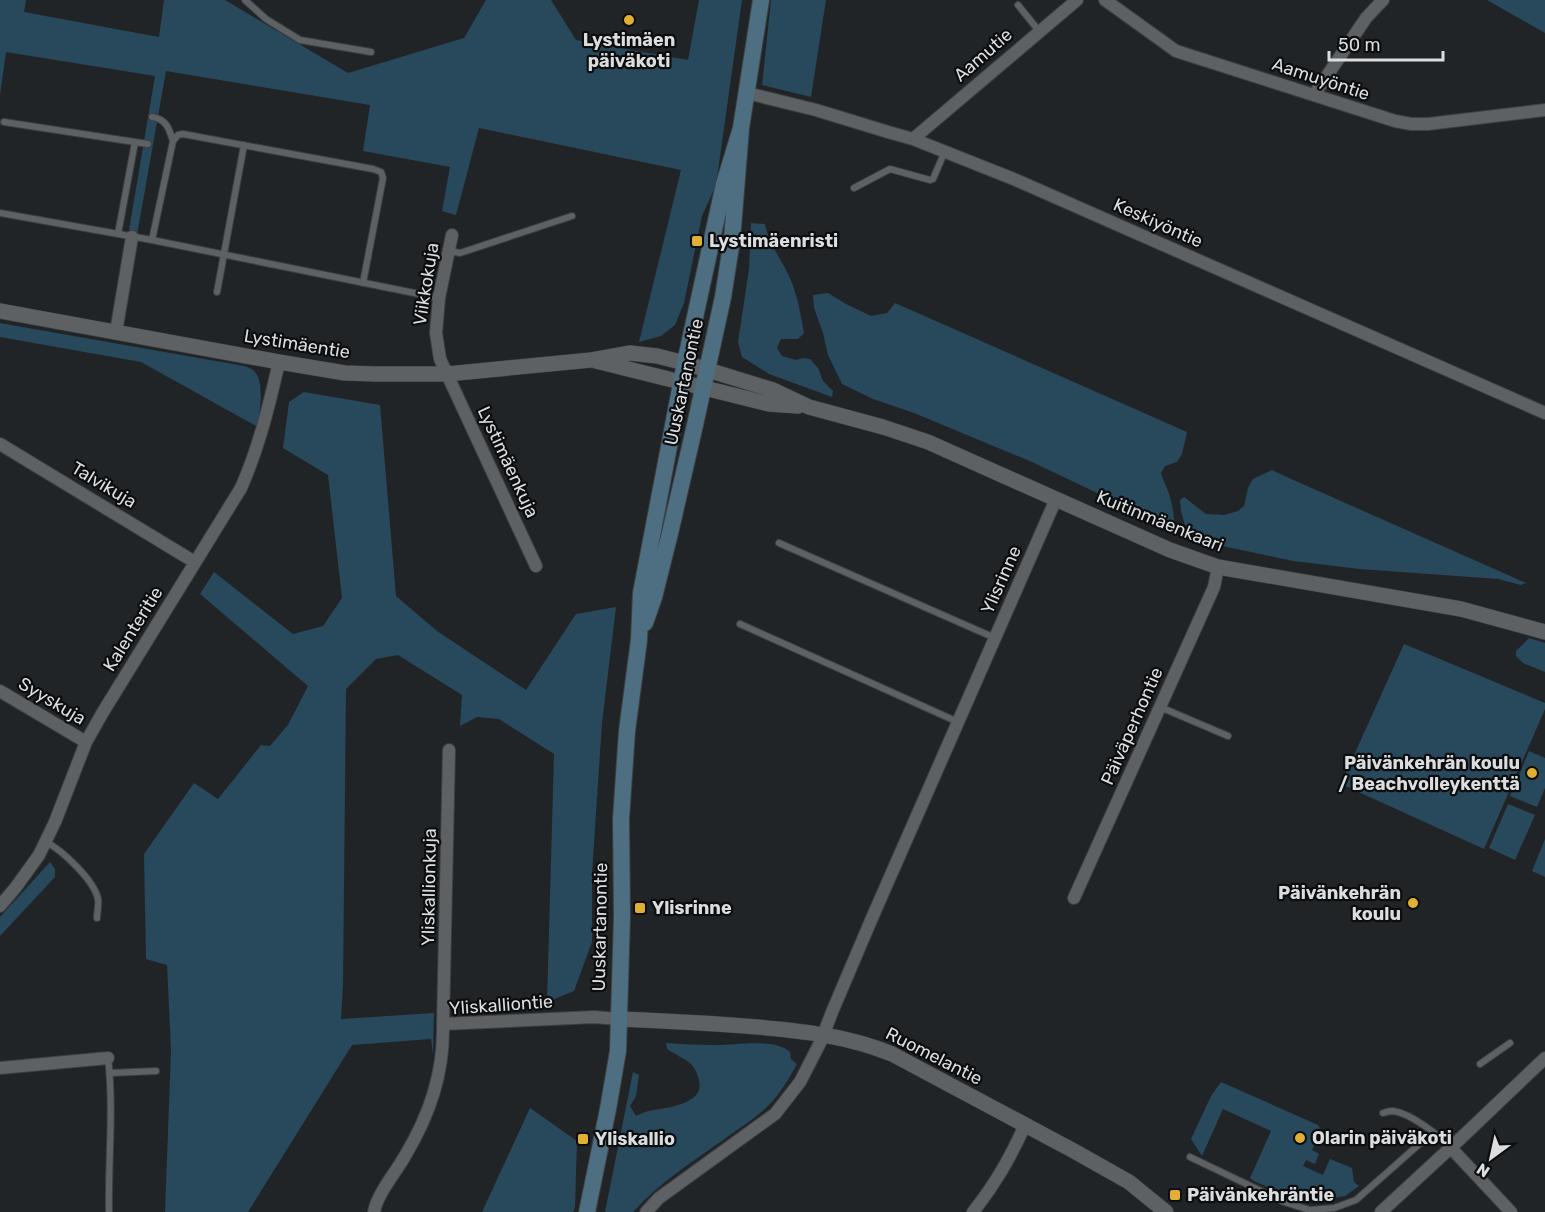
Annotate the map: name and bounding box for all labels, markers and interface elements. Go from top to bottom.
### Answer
marker: Lystimäen päiväkoti [622,13,636,27]
street label: Aamutie [949,24,1017,86]
scale bar [1329,24,1443,62]
place label: Lystimäen päiväkoti [583,29,675,72]
text: 50 m [1338,34,1381,56]
street label: Aamuyöntie [1270,53,1372,105]
street label: Keskiyöntie [1110,194,1206,252]
place label: Lystimäenristi [709,230,838,252]
marker: Lystimäenristi [690,234,704,248]
street label: Viikkokuja [409,241,443,327]
street label: Uuskartanontie [660,317,708,447]
street label: Lystimäentie [242,325,352,363]
street label: Lystimäenkuja [473,403,543,521]
street label: Talvikuja [67,457,141,513]
street label: Kuitinmäenkaari [1093,486,1227,556]
street label: Ylisrinne [976,542,1026,618]
street label: Kalenteritie [98,583,168,675]
street label: Päiväperhontie [1096,664,1168,788]
street label: Syyskuja [14,672,90,730]
place label: Päivänkehrän koulu / Beachvolleykenttä [1338,752,1520,795]
marker: Päivänkehrän koulu / Beachvolleykenttä [1525,766,1539,780]
street label: Yliskallionkuja [417,828,441,946]
street label: Uuskartanontie [588,862,612,992]
place label: Päivänkehrän koulu [1278,882,1401,925]
marker: Päivänkehrän koulu [1406,896,1420,910]
place label: Ylisrinne [652,897,732,919]
marker: Ylisrinne [633,901,647,915]
street label: Yliskalliontie [448,990,554,1020]
street label: Ruomelantie [882,1022,986,1090]
place label: Olarin päiväkoti [1312,1127,1452,1149]
place label: Yliskallio [595,1128,675,1150]
north arrow [1461,1128,1521,1188]
marker: Olarin päiväkoti [1293,1131,1307,1145]
marker: Yliskallio [576,1132,590,1146]
text: N [1473,1159,1493,1181]
place label: Päivänkehräntie [1187,1184,1334,1206]
marker: Päivänkehräntie [1168,1188,1182,1202]

